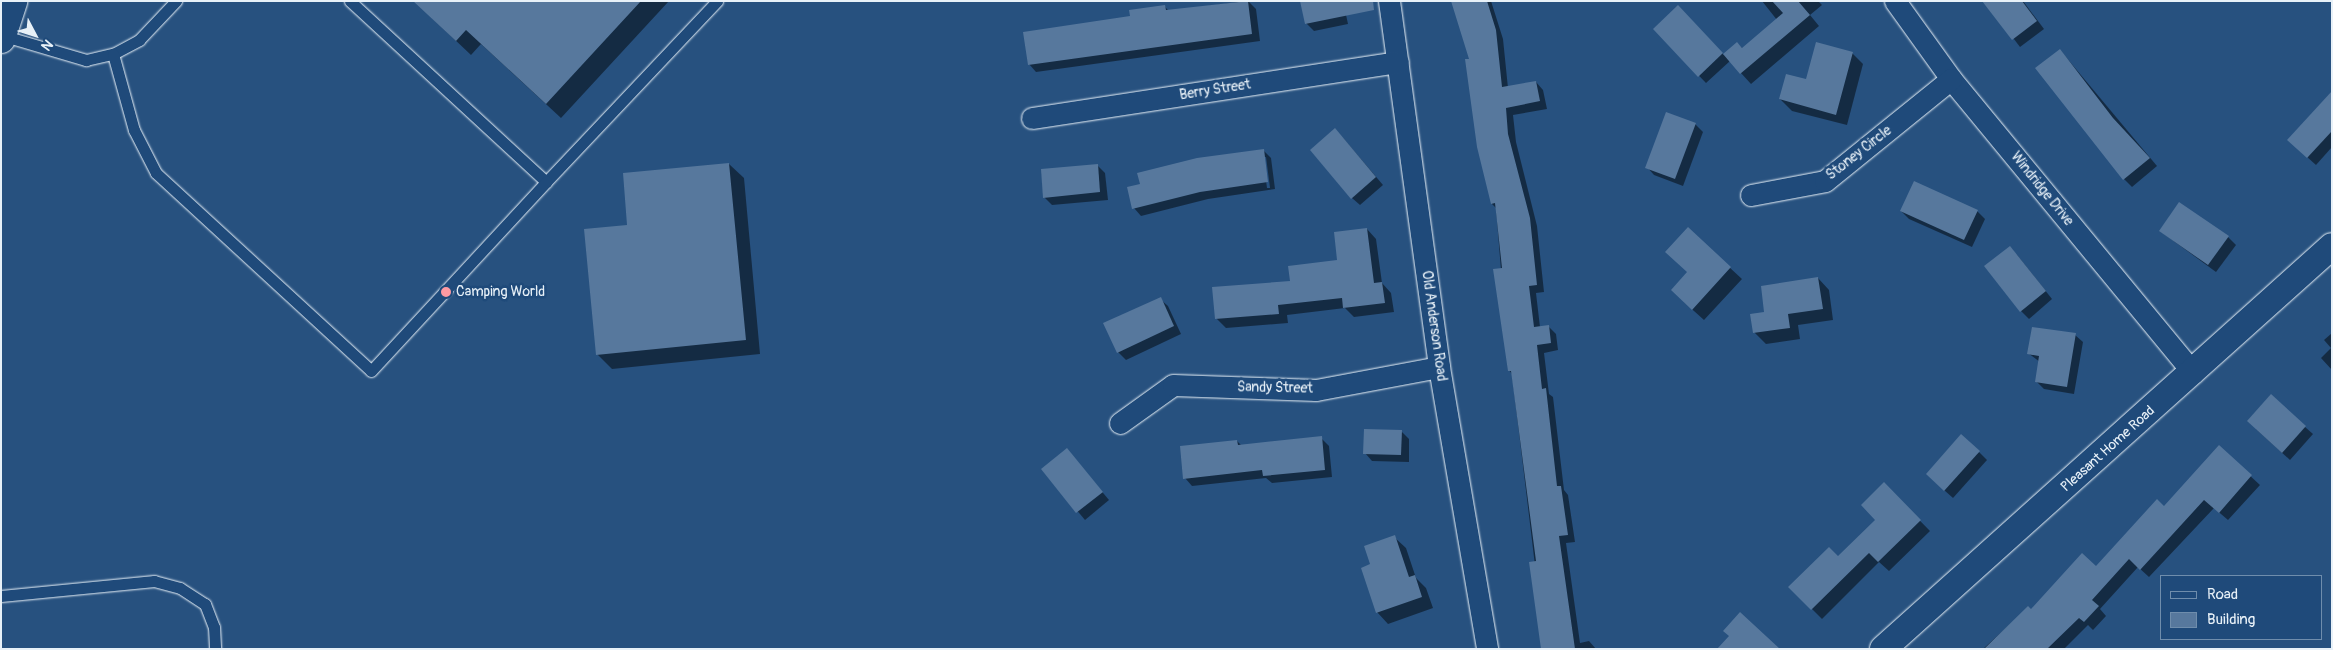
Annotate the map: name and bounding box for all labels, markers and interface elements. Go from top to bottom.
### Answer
north arrow [10,10,60,60]
text: N [37,36,56,54]
street label: Berry Street [1178,76,1252,104]
street label: Stoney Circle [1823,122,1895,184]
street label: Windridge Drive [2007,149,2077,229]
street label: Old Anderson Road [1418,270,1450,382]
place label: Camping World [456,284,545,300]
marker: Camping World [440,286,452,298]
street label: Sandy Street [1237,379,1313,397]
street label: Pleasant Home Road [2058,402,2158,496]
legend [2160,575,2323,640]
text: Road [2207,585,2238,604]
text: Building [2207,610,2255,629]

